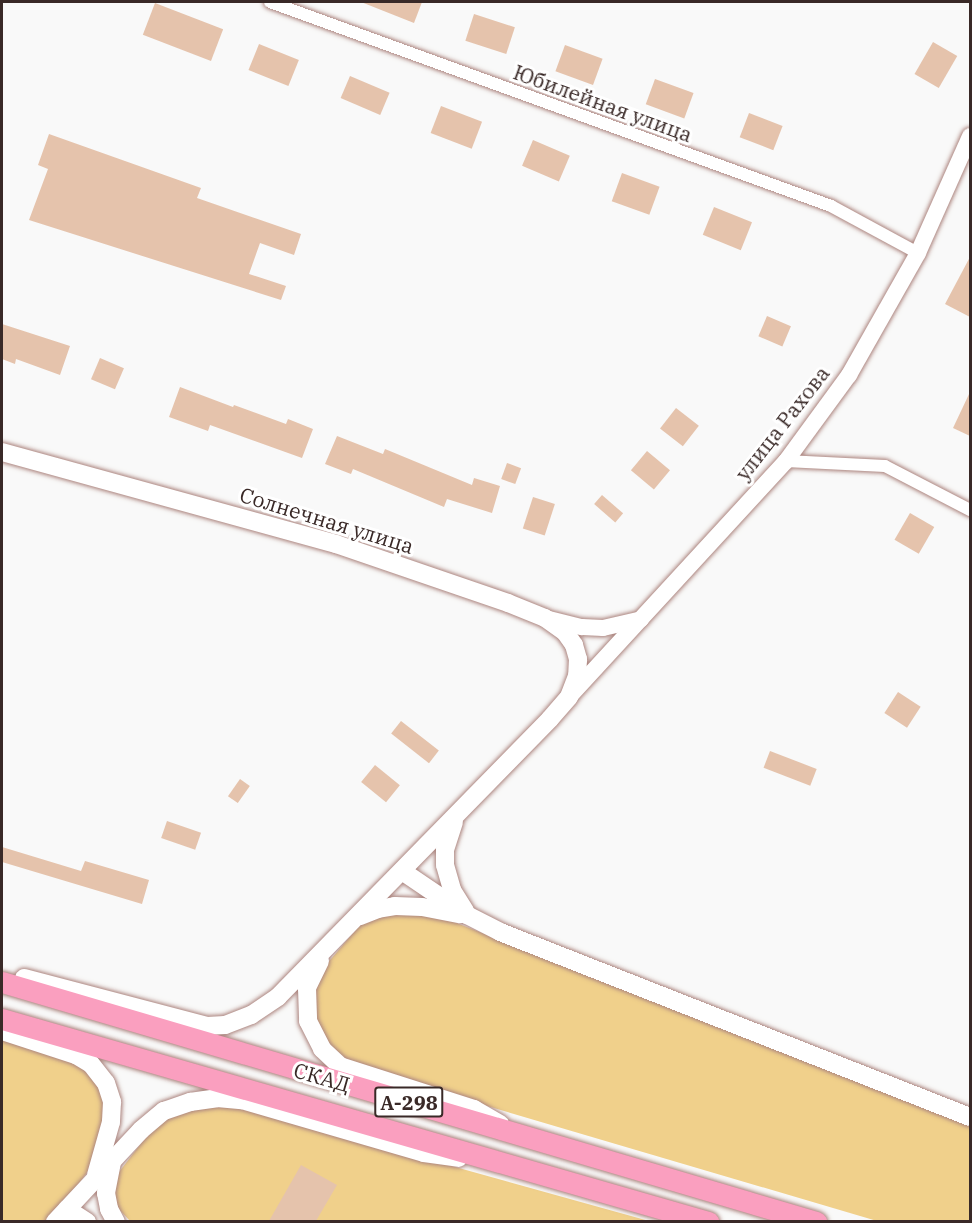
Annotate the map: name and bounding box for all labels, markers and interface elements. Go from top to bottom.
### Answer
street label: Юбилейная улица [510,59,696,147]
street label: улица Рахова [730,361,834,485]
street label: Солнечная улица [237,482,417,558]
street label: СКАД [291,1057,353,1097]
road number: А-298 [373,1085,445,1119]

